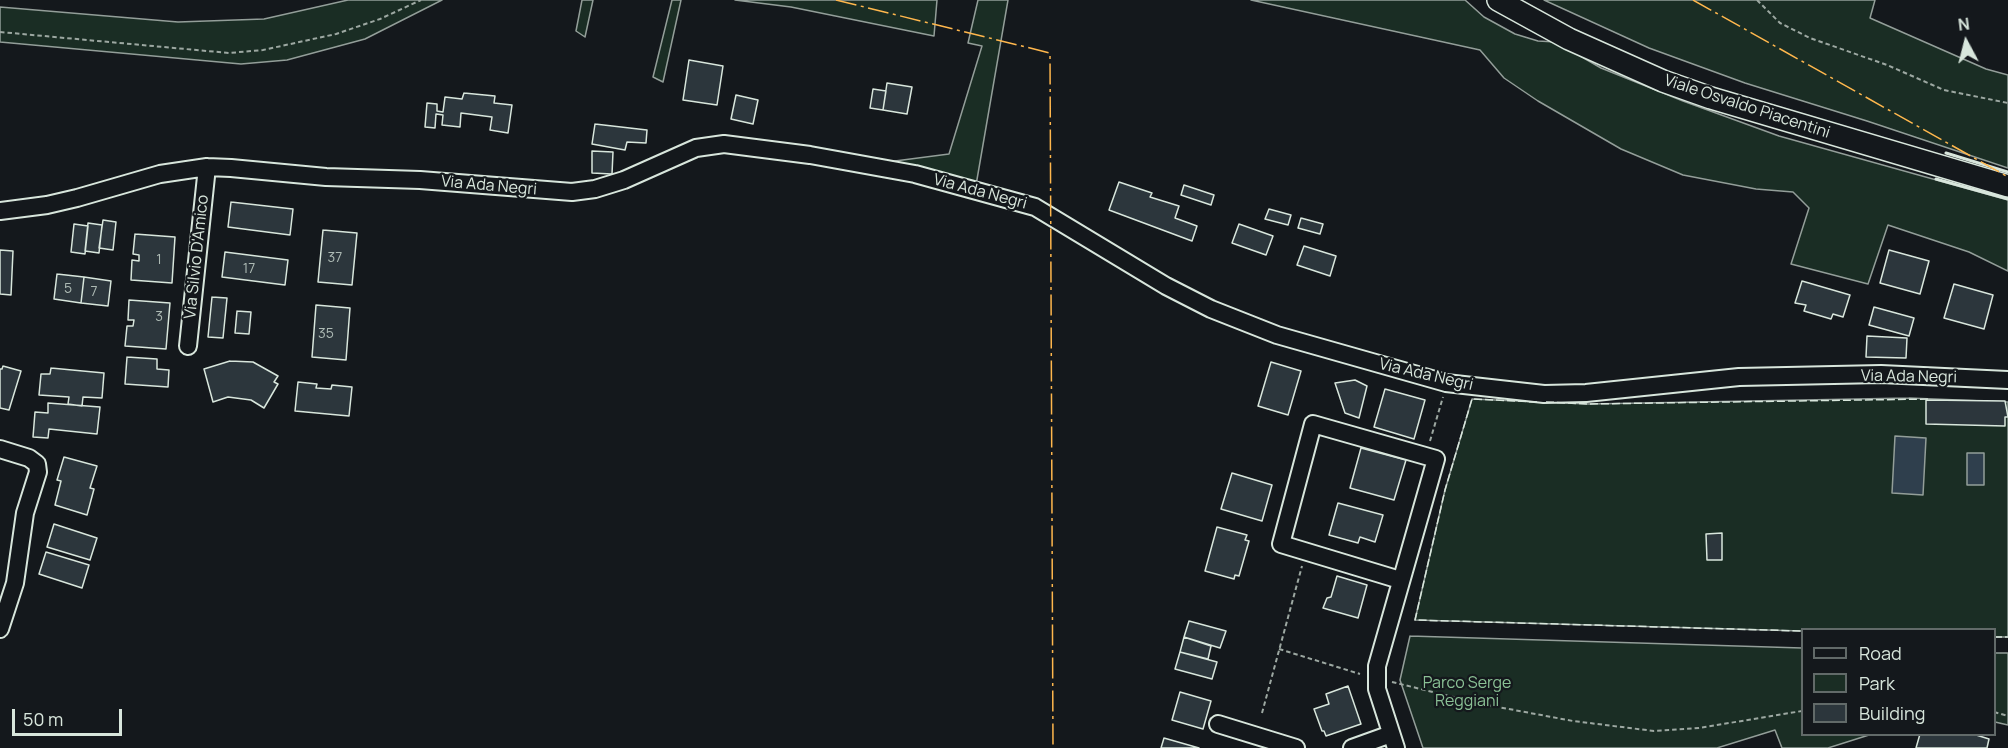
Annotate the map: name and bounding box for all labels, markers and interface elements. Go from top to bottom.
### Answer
north arrow [1936,12,1996,72]
text: N [1957,13,1971,36]
street label: Viale Osvaldo Piacentini [1662,71,1832,143]
street label: Via Ada Negri [931,170,1029,214]
street label: Via Ada Negri [440,172,538,200]
street label: Via Silvio D'Amico [181,194,213,320]
house number: 37 [328,250,342,266]
house number: 1 [156,252,162,268]
house number: 17 [243,261,255,277]
house number: 5 [64,281,72,297]
house number: 7 [90,284,98,300]
house number: 3 [155,309,163,325]
house number: 35 [318,326,334,342]
street label: Via Ada Negri [1377,355,1475,395]
street label: Via Ada Negri [1861,367,1957,387]
legend [1801,628,1996,736]
text: Road [1859,641,1902,665]
text: Park [1859,671,1895,695]
park label: Parco Serge Reggiani [1423,674,1511,712]
scale bar [15,697,124,735]
text: Building [1859,701,1925,725]
text: 50 m [23,707,63,731]

